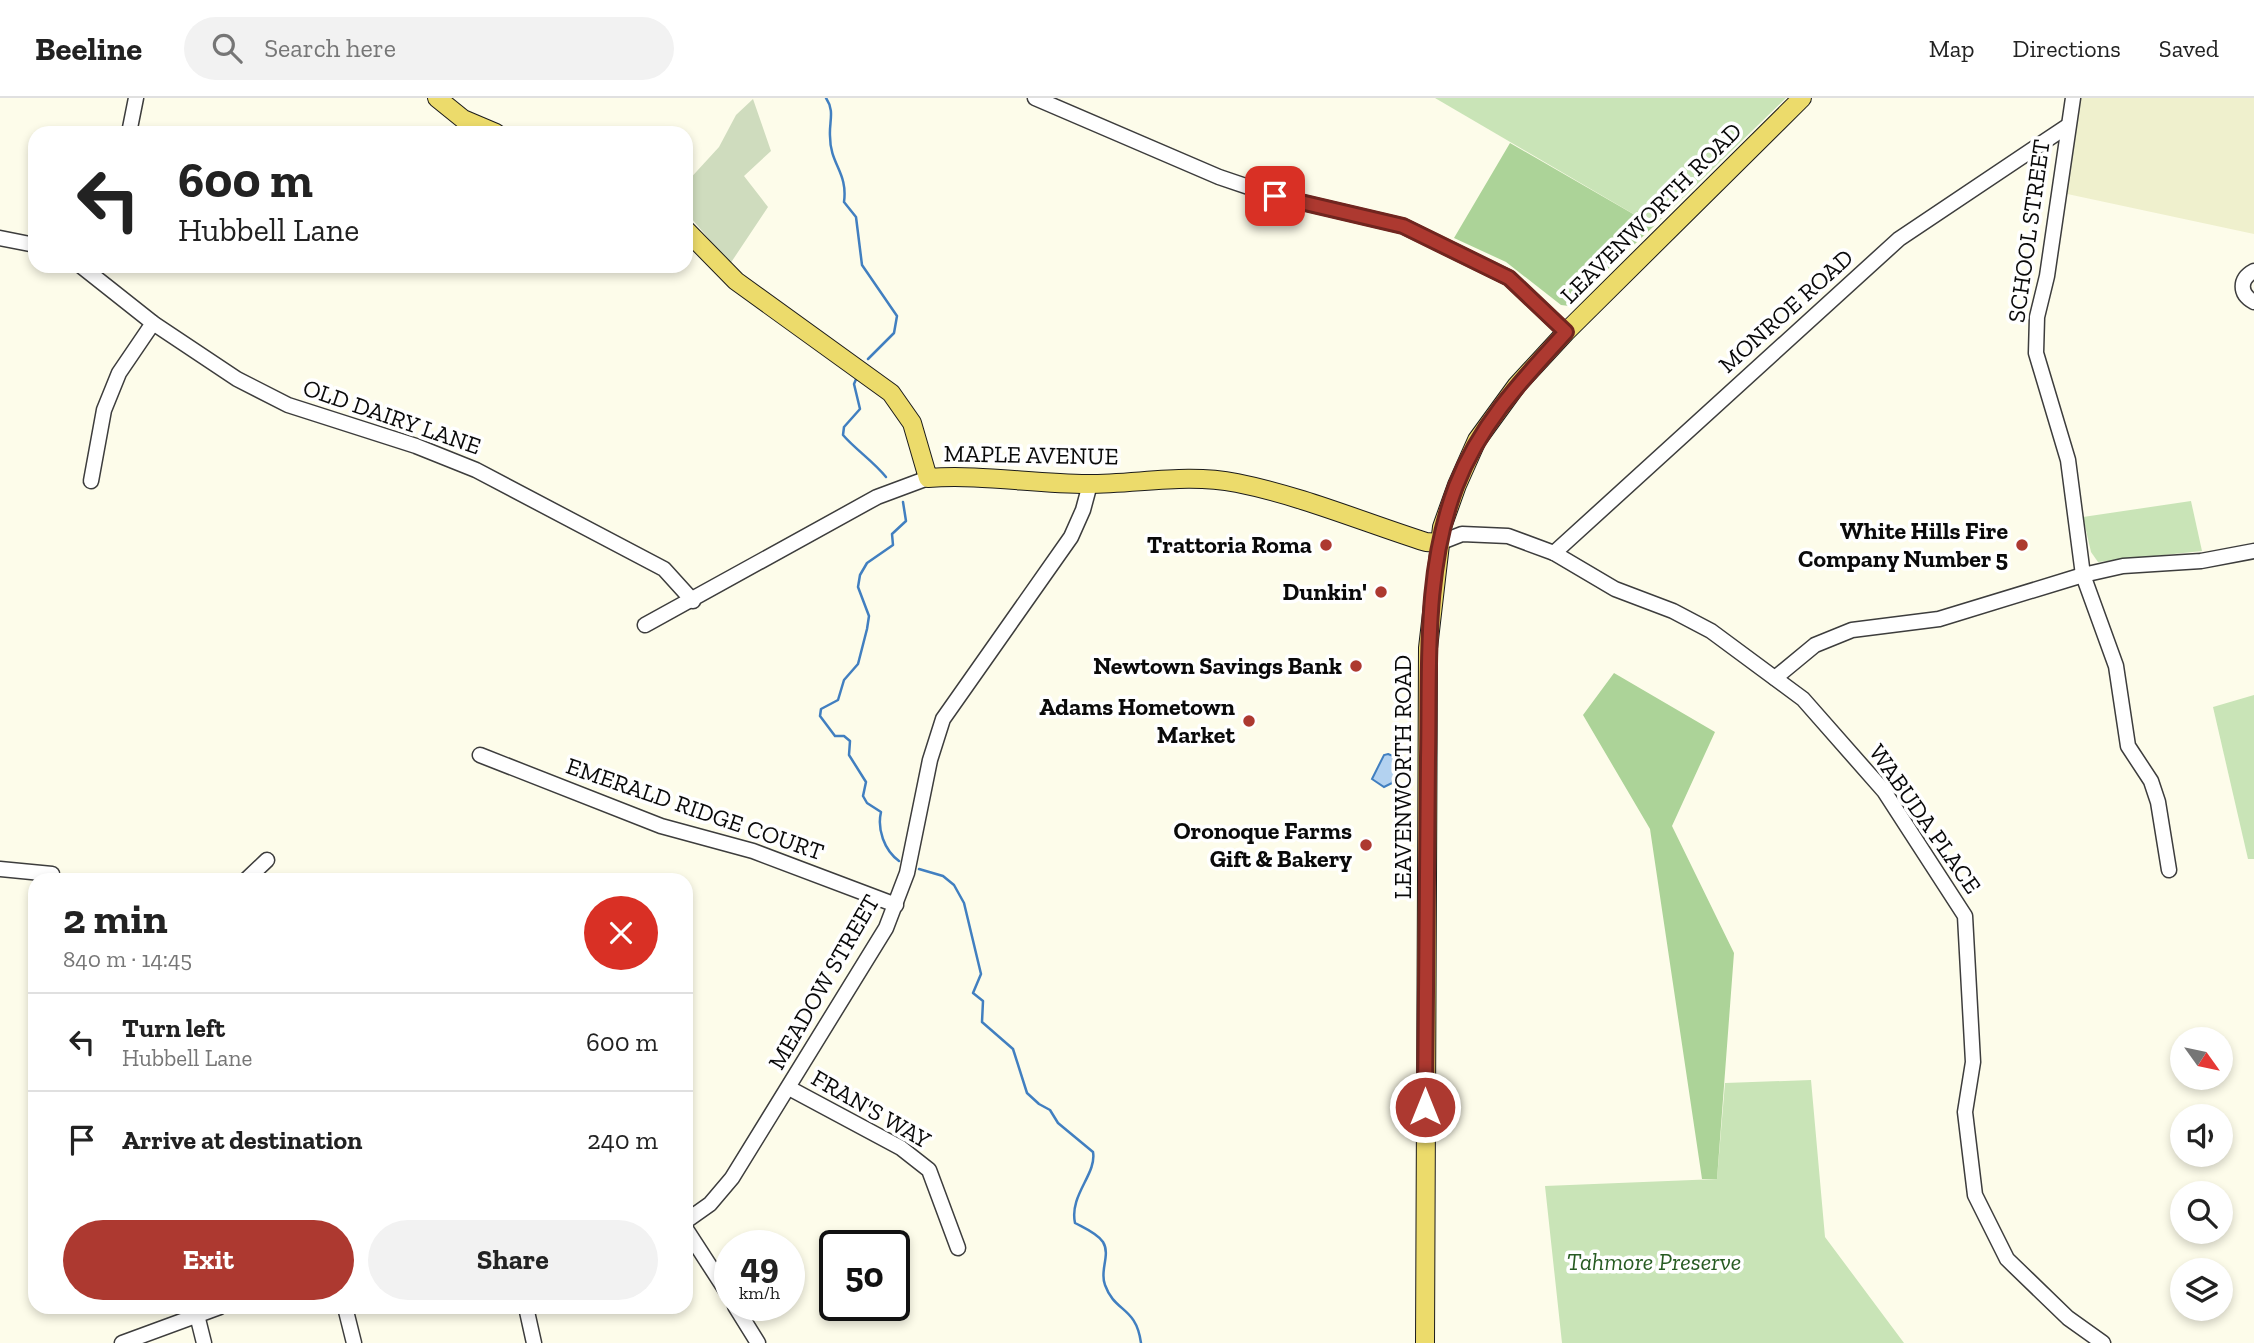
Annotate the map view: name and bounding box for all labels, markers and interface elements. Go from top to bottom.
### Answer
search box [184,17,674,80]
text: Beeline [35,29,142,68]
icon: search [208,29,246,67]
text: Search here [264,32,396,64]
text: Map [1929,34,1975,63]
text: Directions [2013,34,2121,63]
text: Saved [2159,34,2219,63]
street label: LEAVENWORTH ROAD [1554,116,1747,309]
street label: SCHOOL STREET [2001,138,2056,324]
text: 600 m [178,151,313,210]
icon: left [63,154,154,245]
pin [1245,166,1305,226]
icon: arrive [1256,177,1294,215]
text: Hubbell Lane [178,211,359,249]
street label: MONROE ROAD [1712,243,1859,379]
street label: OLD DAIRY LANE [299,372,485,461]
street label: MAPLE AVENUE [943,438,1119,471]
place label: White Hills Fire Company Number 5 [1798,516,2008,573]
place label: Trattoria Roma [1147,530,1312,559]
marker: Trattoria Roma [1318,537,1334,553]
marker: White Hills Fire Company Number 5 [2014,537,2030,553]
place label: Dunkin' [1283,577,1367,606]
marker: Dunkin' [1373,584,1389,600]
place label: Newtown Savings Bank [1093,651,1342,680]
street label: LEAVENWORTH ROAD [1388,655,1417,899]
marker: Newtown Savings Bank [1348,658,1364,674]
place label: Adams Hometown Market [1039,692,1235,749]
marker: Adams Hometown Market [1241,713,1257,729]
street label: WABUDA PLACE [1863,738,1988,899]
street label: EMERALD RIDGE COURT [563,751,828,866]
place label: Oronoque Farms Gift & Bakery [1174,816,1352,873]
marker: Oronoque Farms Gift & Bakery [1358,837,1374,853]
street label: MEADOW STREET [762,889,886,1075]
text: 2 min [63,893,168,944]
button: close [584,896,658,970]
text: 840 m · 14:45 [63,945,192,973]
text: Turn left [122,1012,225,1044]
icon: left [63,1023,101,1061]
text: 600 m [586,1026,658,1058]
north arrow [2170,1027,2233,1090]
map controls [2170,1027,2233,1321]
text: Hubbell Lane [122,1044,252,1072]
street label: FRAN'S WAY [806,1063,936,1155]
position arrow [1388,1070,1462,1144]
button: sound [2170,1104,2233,1167]
icon: arrive [63,1121,101,1159]
text: Arrive at destination [122,1124,362,1156]
text: 240 m [587,1124,658,1156]
button: search [2170,1181,2233,1244]
button: Exit [63,1220,354,1300]
button: Share [368,1220,658,1300]
speed limit sign: 50 [819,1230,910,1321]
text: 49 [740,1245,779,1287]
park label: Tahmore Preserve [1567,1247,1741,1276]
button: layers [2170,1258,2233,1321]
text: km/h [739,1282,780,1304]

